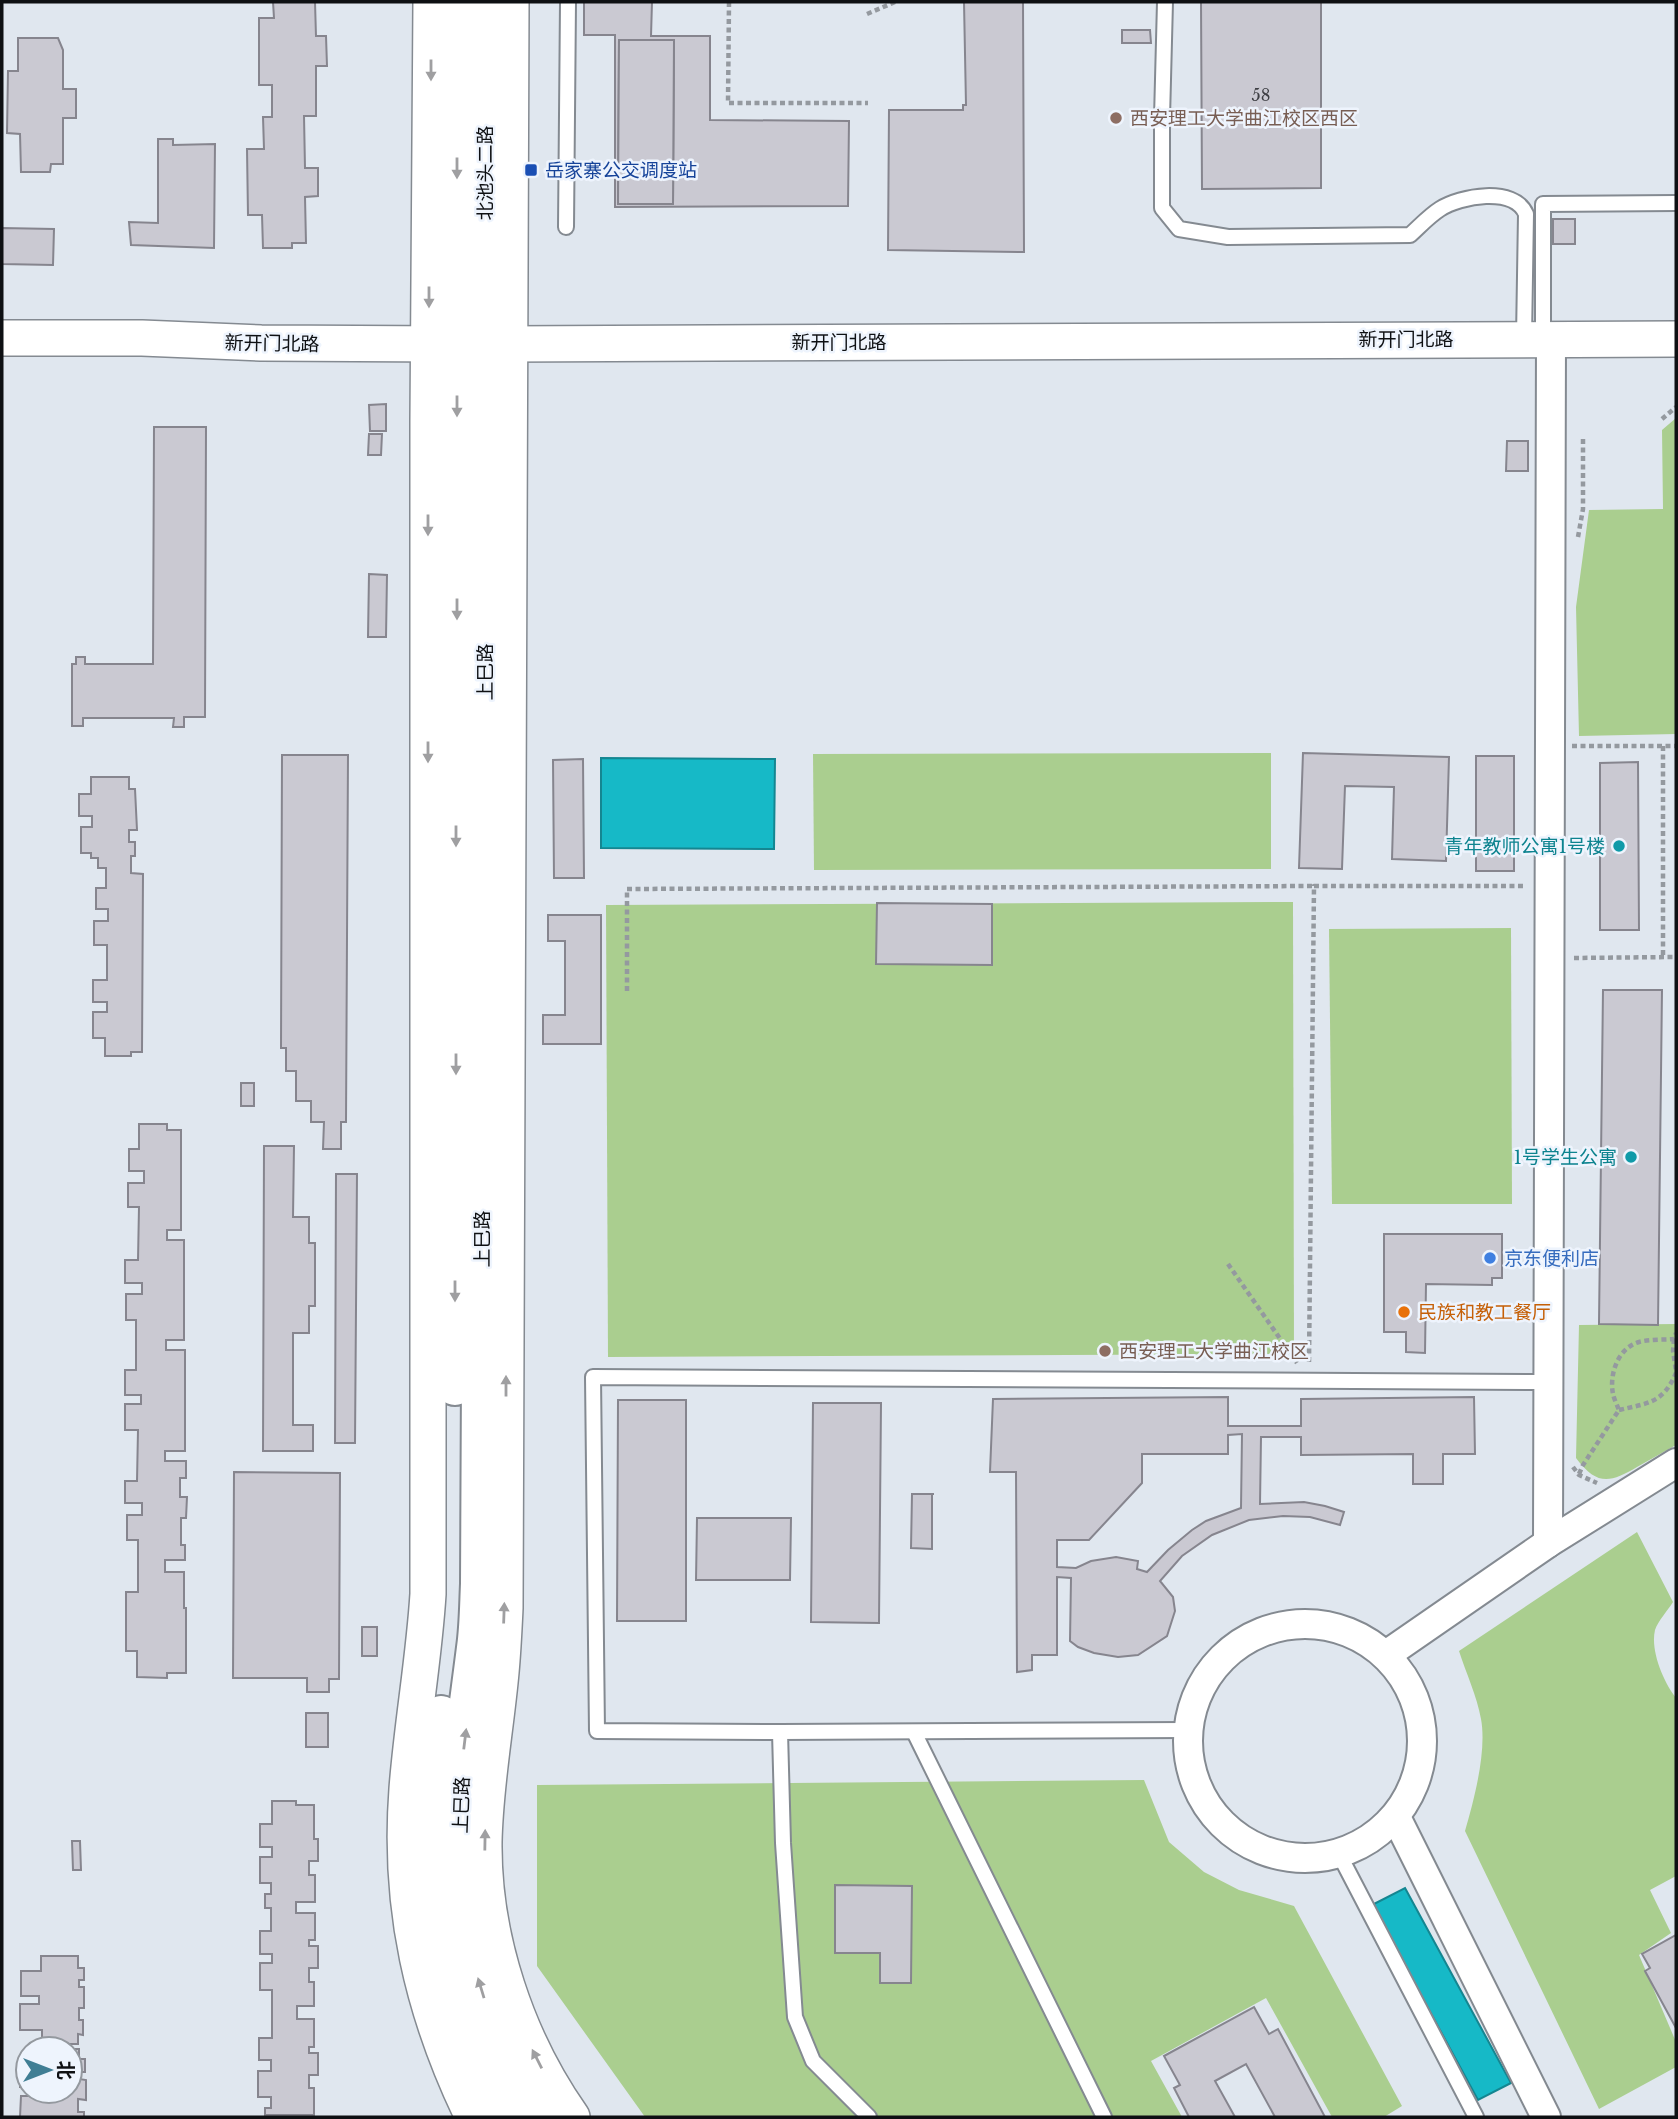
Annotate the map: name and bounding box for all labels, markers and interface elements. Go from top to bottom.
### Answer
one-way arrow [425,59,437,81]
house number: 58 [1252,85,1270,105]
place label: 西安理工大学曲江校区西区 [1130,107,1358,130]
marker: 西安理工大学曲江校区西区 [1108,110,1124,126]
street label: 北池头二路 [474,125,497,221]
one-way arrow [452,157,463,179]
place label: 岳家寨公交调度站 [545,159,697,182]
marker: 岳家寨公交调度站 [523,162,539,178]
one-way arrow [423,287,435,309]
street label: 新开门北路 [1358,328,1454,351]
street label: 新开门北路 [224,331,320,356]
street label: 新开门北路 [791,331,887,354]
one-way arrow [451,395,463,417]
one-way arrow [422,514,434,536]
one-way arrow [451,598,463,620]
street label: 上巳路 [474,643,497,701]
one-way arrow [422,742,434,764]
one-way arrow [450,826,462,848]
place label: 青年教师公寓1号楼 [1445,835,1605,858]
marker: 青年教师公寓1号楼 [1611,838,1627,854]
one-way arrow [450,1053,462,1075]
place label: 1号学生公寓 [1514,1146,1617,1169]
marker: 1号学生公寓 [1623,1149,1639,1165]
street label: 上巳路 [471,1210,494,1268]
place label: 京东便利店 [1504,1247,1599,1270]
marker: 京东便利店 [1482,1250,1498,1266]
one-way arrow [449,1281,461,1303]
place label: 民族和教工餐厅 [1418,1301,1551,1324]
marker: 民族和教工餐厅 [1396,1304,1412,1320]
place label: 西安理工大学曲江校区 [1119,1340,1309,1363]
marker: 西安理工大学曲江校区 [1097,1343,1113,1359]
one-way arrow [500,1375,512,1397]
one-way arrow [499,1602,510,1624]
one-way arrow [459,1727,470,1749]
street label: 上巳路 [449,1776,474,1834]
one-way arrow [479,1829,491,1851]
one-way arrow [475,1978,485,1999]
north arrow [14,2035,84,2105]
one-way arrow [532,2049,543,2069]
text: 北 [54,2060,77,2080]

